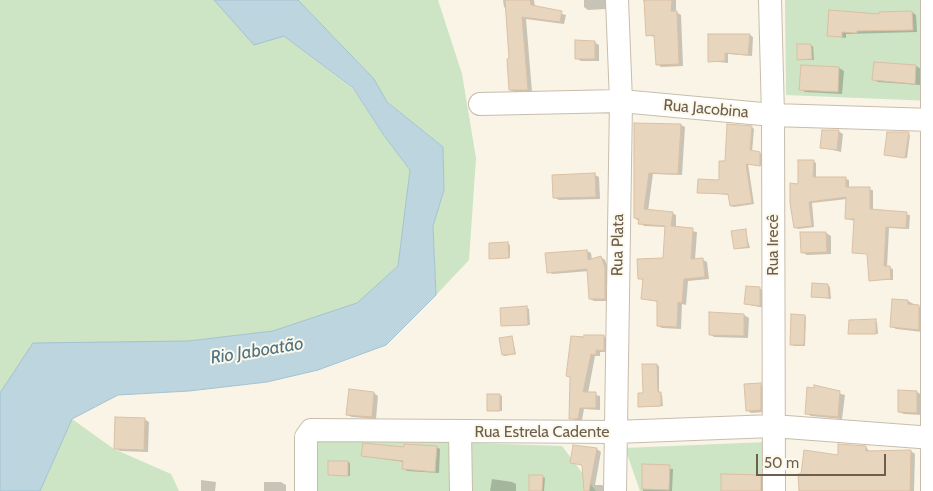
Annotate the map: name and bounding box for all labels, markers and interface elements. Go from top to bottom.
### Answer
street label: Rua Jacobina [663,96,749,122]
street label: Rua Plata [608,214,628,276]
street label: Rua Irecê [763,214,783,276]
water label: Rio Jaboatão [209,333,305,369]
street label: Rua Estrela Cadente [475,422,609,442]
scale bar [758,444,888,476]
text: 50 m [764,454,799,472]

